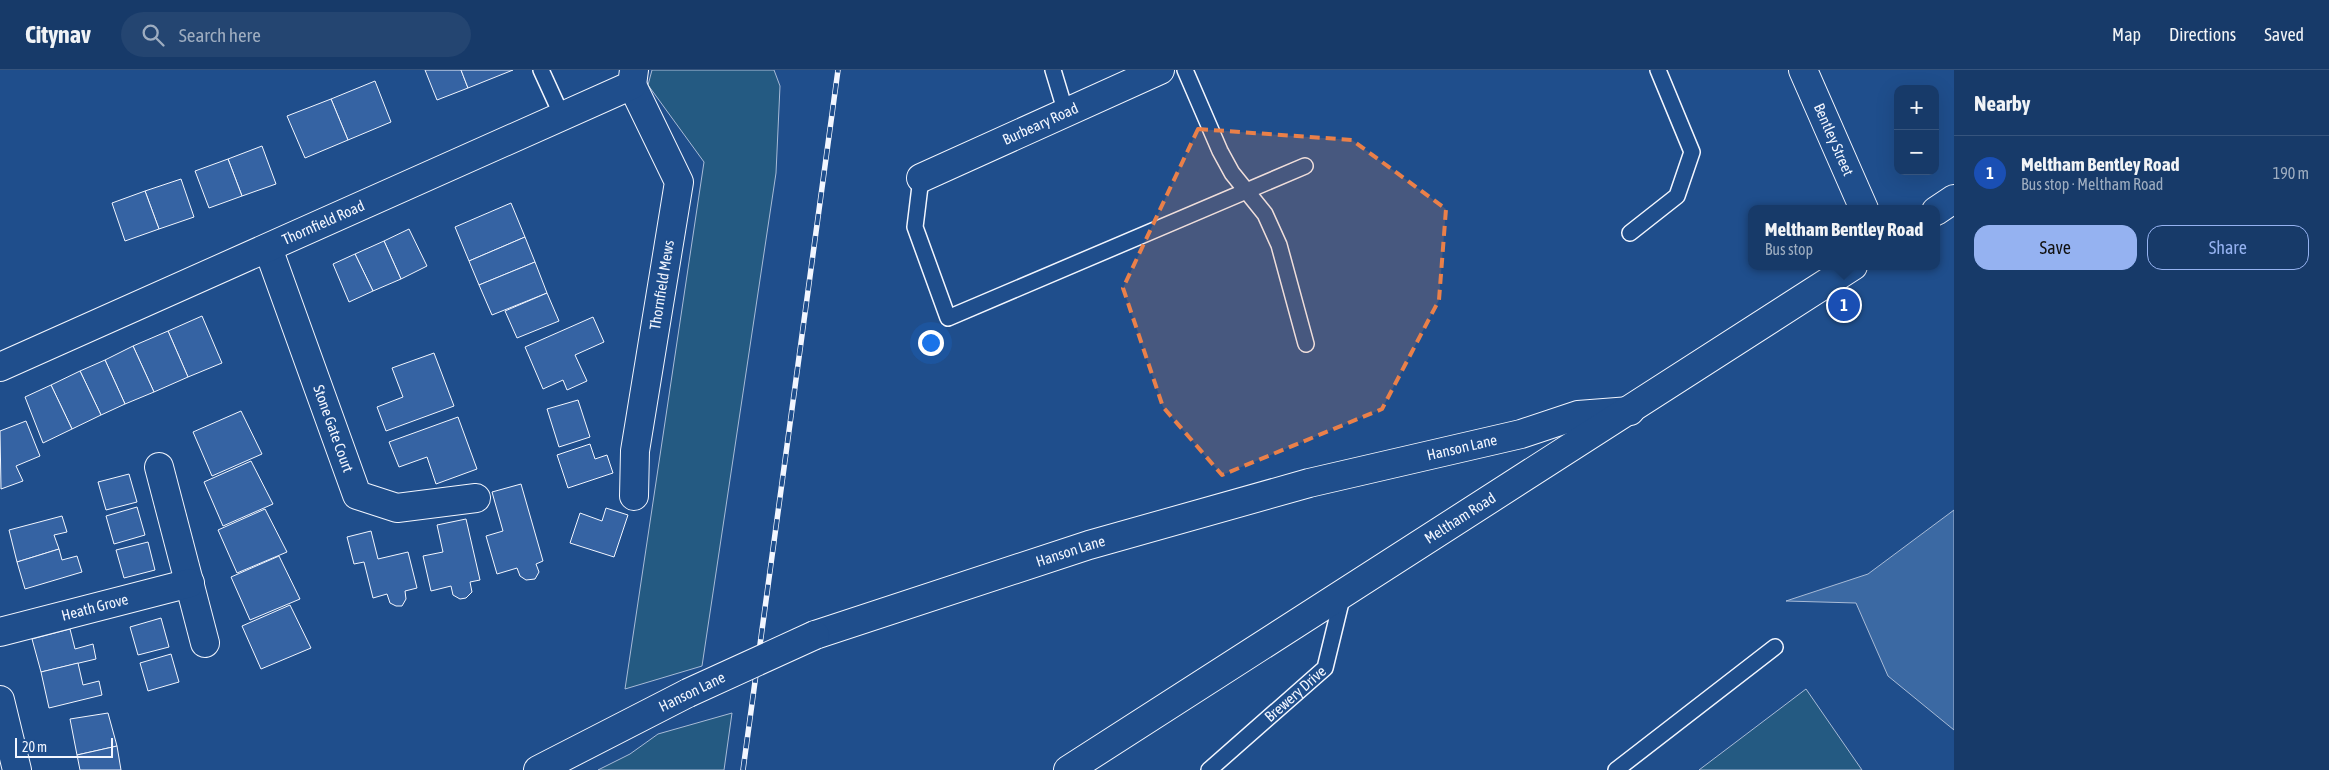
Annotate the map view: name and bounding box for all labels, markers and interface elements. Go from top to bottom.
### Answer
search box [121,12,471,57]
text: Citynav [25,21,91,48]
icon: search [139,21,167,49]
text: Search here [179,24,261,46]
text: Map [2112,24,2141,45]
text: Directions [2169,24,2236,45]
text: Saved [2264,24,2304,45]
map controls [1894,85,1939,175]
button: + [1894,85,1939,130]
text: Nearby [1974,91,2030,115]
street label: Burbeary Road [1000,99,1081,148]
street label: Bentley Street [1811,101,1857,178]
button: − [1894,130,1939,175]
text: Meltham Bentley Road [2021,153,2180,175]
text: 1 [1986,164,1994,182]
text: 190 m [2273,164,2309,182]
text: Bus stop · Meltham Road [2021,175,2163,193]
street label: Thornfield Road [279,197,367,248]
popup [1748,205,1940,270]
text: Meltham Bentley Road [1765,218,1923,240]
button: Save [1974,225,2137,270]
button: Share [2147,225,2309,270]
street label: Thornfield Mews [646,239,677,331]
text: Bus stop [1765,240,1813,258]
pin: 1 [1828,286,1860,324]
your location [918,330,944,356]
street label: Stone Gate Court [310,383,357,474]
street label: Hanson Lane [1425,431,1499,463]
street label: Meltham Road [1421,489,1499,547]
street label: Hanson Lane [1034,532,1107,570]
street label: Heath Grove [60,590,130,624]
street label: Brewery Drive [1261,662,1329,725]
street label: Hanson Lane [656,668,728,715]
scale bar [15,735,112,758]
text: 20 m [22,739,47,755]

